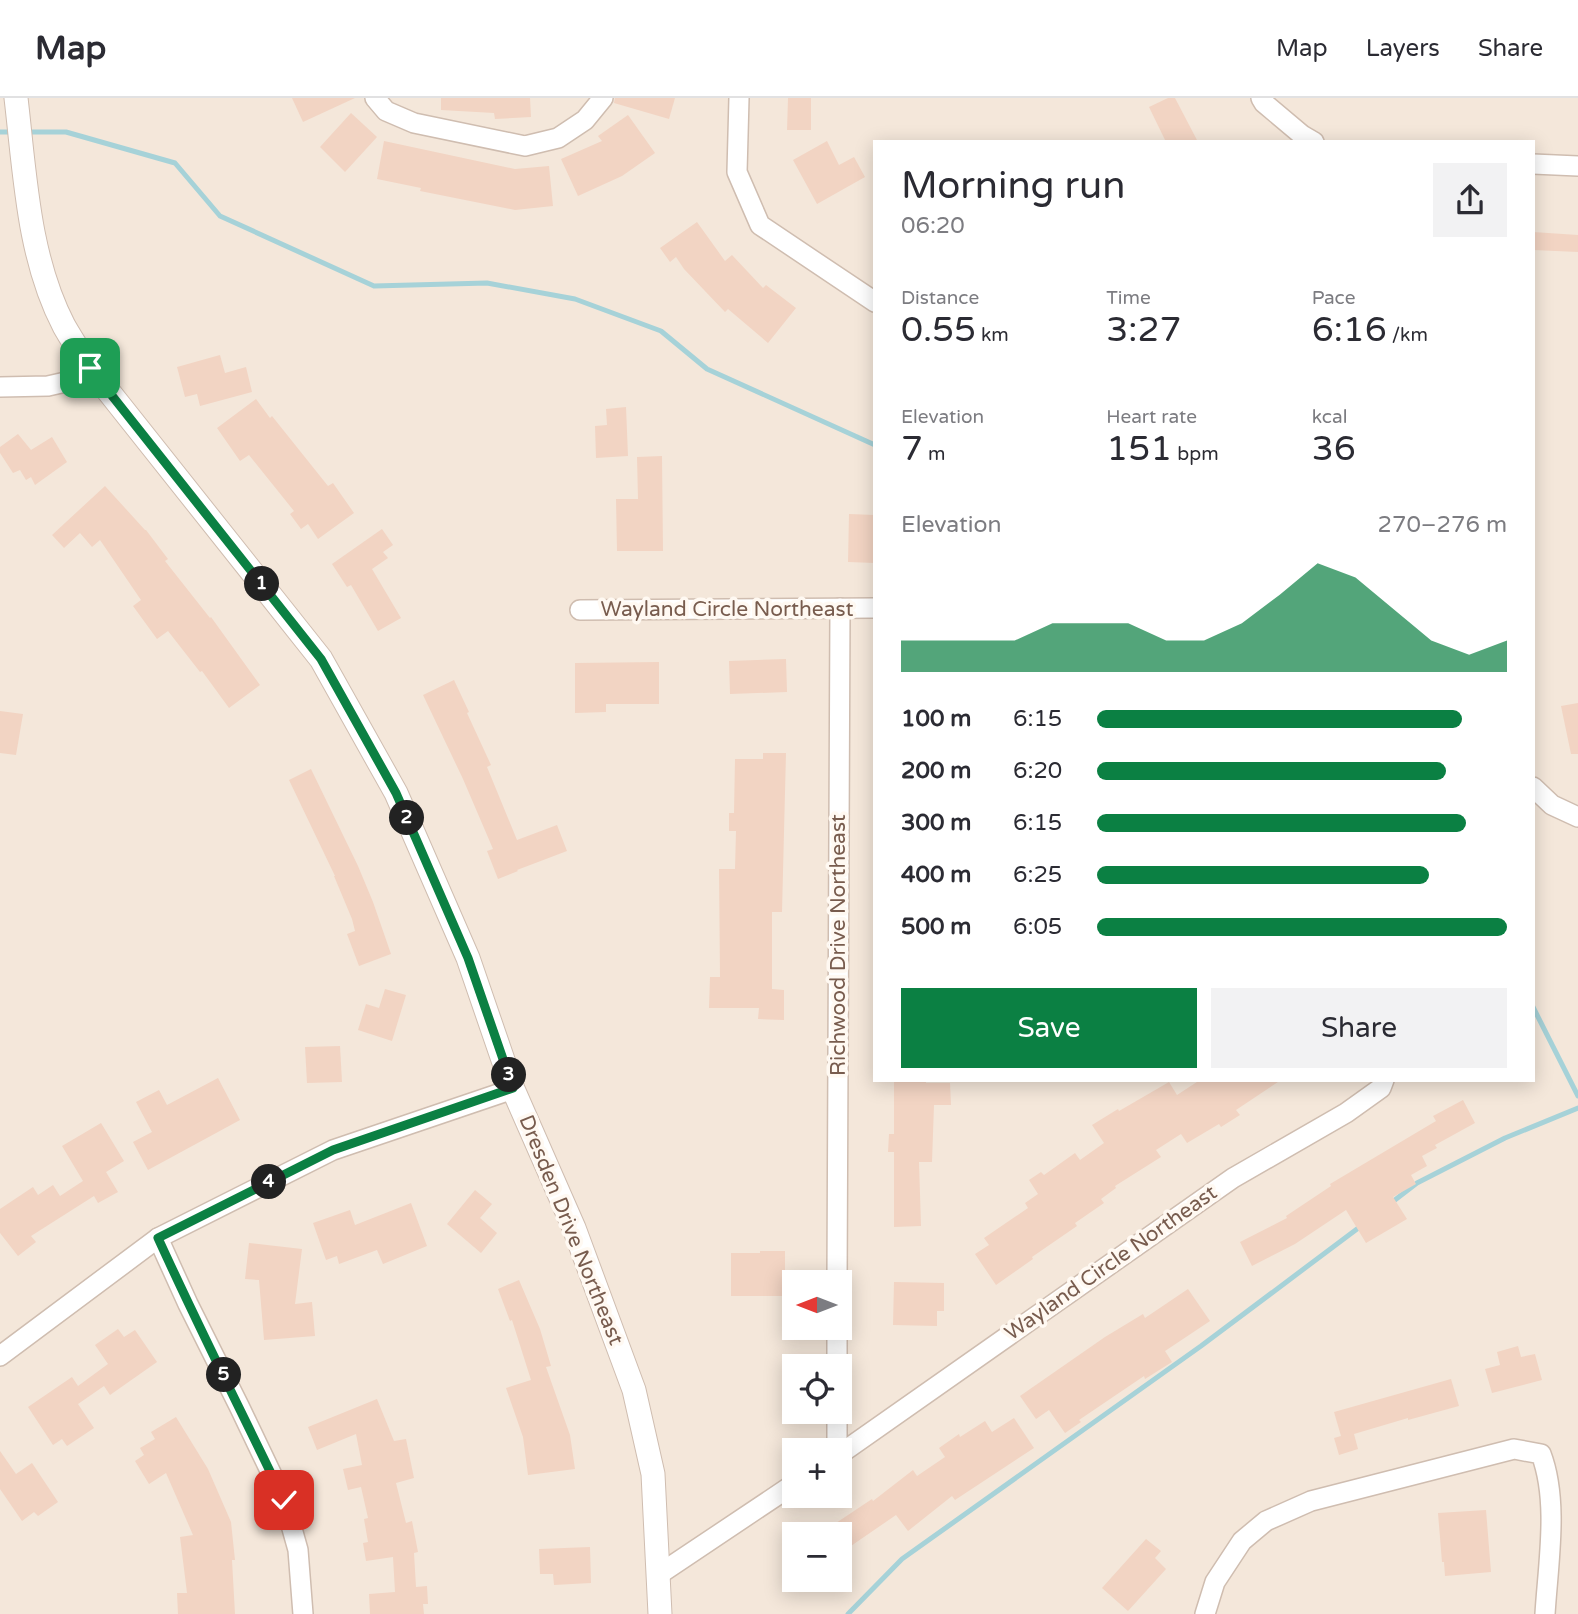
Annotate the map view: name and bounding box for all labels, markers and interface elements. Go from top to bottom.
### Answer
text: Map [35,29,106,68]
text: Map [1276,34,1328,63]
text: Layers [1366,34,1440,63]
text: Share [1478,34,1543,63]
text: Morning run [901,163,1125,209]
button: share [1433,163,1507,237]
text: 06:20 [901,212,965,240]
text: Distance [901,287,979,309]
text: Time [1106,287,1151,309]
text: Pace [1312,287,1355,309]
text: 0.55 [901,309,976,351]
text: 3:27 [1106,309,1181,351]
text: 6:16 [1312,309,1387,351]
text: km [976,324,1009,346]
text: /km [1387,324,1428,346]
pin [60,338,120,398]
icon: arrive [71,349,109,387]
text: Elevation [901,406,984,428]
text: Heart rate [1106,406,1197,428]
text: kcal [1312,406,1347,428]
text: 7 [901,428,923,470]
text: 151 [1106,428,1172,470]
text: 36 [1312,428,1356,470]
text: m [923,443,945,465]
text: bpm [1172,443,1219,465]
text: Elevation [901,511,1002,539]
text: 270–276 m [1378,511,1507,539]
pin: 1 [244,566,280,602]
text: 1 [256,572,267,594]
street label: Wayland Circle Northeast [600,597,854,622]
text: 100 m [901,705,971,733]
text: 6:15 [1013,705,1062,733]
text: 200 m [901,757,971,785]
text: 6:20 [1013,757,1062,785]
pin: 2 [390,800,424,836]
text: 2 [401,806,412,828]
text: 300 m [901,809,971,837]
text: 6:15 [1013,809,1062,837]
street label: Richwood Drive Northeast [826,814,851,1076]
text: 400 m [901,861,971,889]
text: 6:25 [1013,861,1062,889]
text: 500 m [901,913,971,941]
text: 6:05 [1013,913,1062,941]
button: Save [901,988,1197,1068]
button: Share [1211,988,1507,1068]
pin: 3 [491,1058,526,1093]
text: 3 [503,1063,514,1085]
street label: Dresden Drive Northeast [513,1111,629,1349]
pin: 4 [252,1164,286,1200]
text: 4 [263,1170,274,1192]
street label: Wayland Circle Northeast [1000,1180,1222,1346]
north arrow [782,1270,852,1340]
map controls [782,1270,852,1592]
button: locate [782,1354,852,1424]
pin: 5 [206,1358,242,1392]
text: 5 [218,1363,229,1385]
button: + [782,1438,852,1508]
pin [254,1470,314,1530]
icon: check [265,1481,303,1519]
button: − [782,1522,852,1592]

